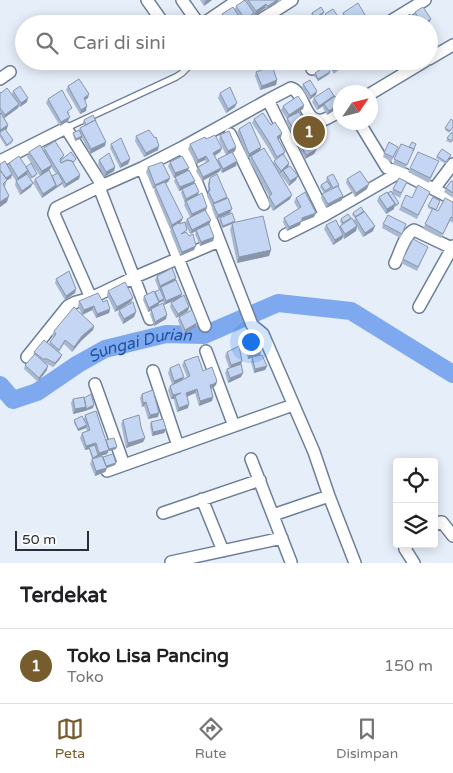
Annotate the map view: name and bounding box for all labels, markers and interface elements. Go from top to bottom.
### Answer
search box [15,15,438,70]
icon: search [33,29,61,57]
text: Cari di sini [73,32,166,54]
north arrow [333,85,378,130]
pin: 1 [293,113,325,151]
water label: Sungai Durian [85,325,193,367]
your location [238,329,264,355]
map controls [393,458,438,548]
button: locate [393,458,438,503]
button: layers [393,503,438,548]
scale bar [15,528,89,551]
text: 50 m [22,531,56,548]
text: Terdekat [20,583,107,608]
text: Toko Lisa Pancing [67,645,229,667]
text: 1 [31,656,41,676]
text: 150 m [384,656,433,676]
text: Toko [67,667,104,687]
tab: Peta [55,715,85,762]
tab: Rute [195,715,226,762]
tab: Disimpan [336,715,398,762]

